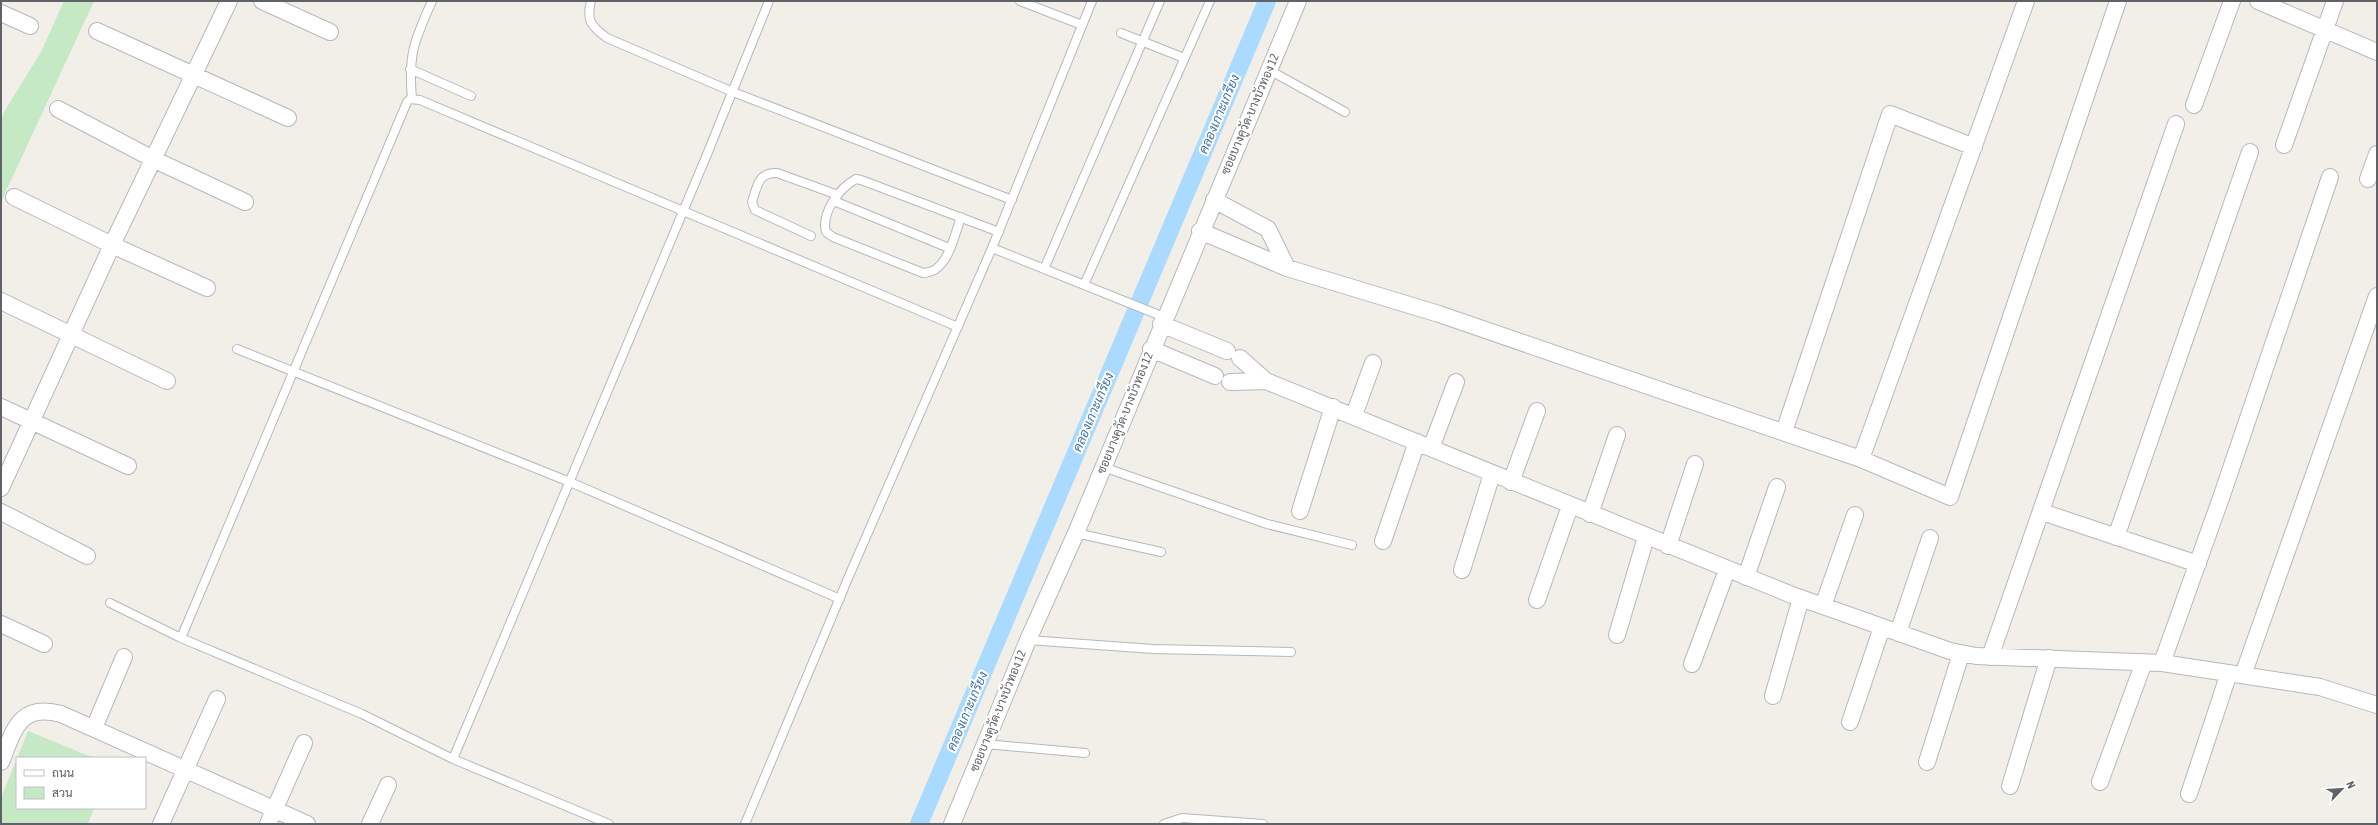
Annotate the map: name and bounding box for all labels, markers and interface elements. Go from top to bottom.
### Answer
street label: ซอยบางคูวัด-บางบัวทอง 12 [1218,51,1283,177]
water label: คลองเกาะเกรียง [1194,71,1243,156]
street label: ซอยบางคูวัด-บางบัวทอง 12 [1094,350,1157,476]
water label: คลองเกาะเกรียง [1068,369,1117,454]
street label: ซอยบางคูวัด-บางบัวทอง 12 [967,648,1030,774]
water label: คลองเกาะเกรียง [942,668,991,753]
legend [16,757,146,809]
text: ถนน [52,766,75,780]
north arrow [2322,769,2362,809]
text: N [2344,779,2358,790]
text: สวน [52,786,73,800]

